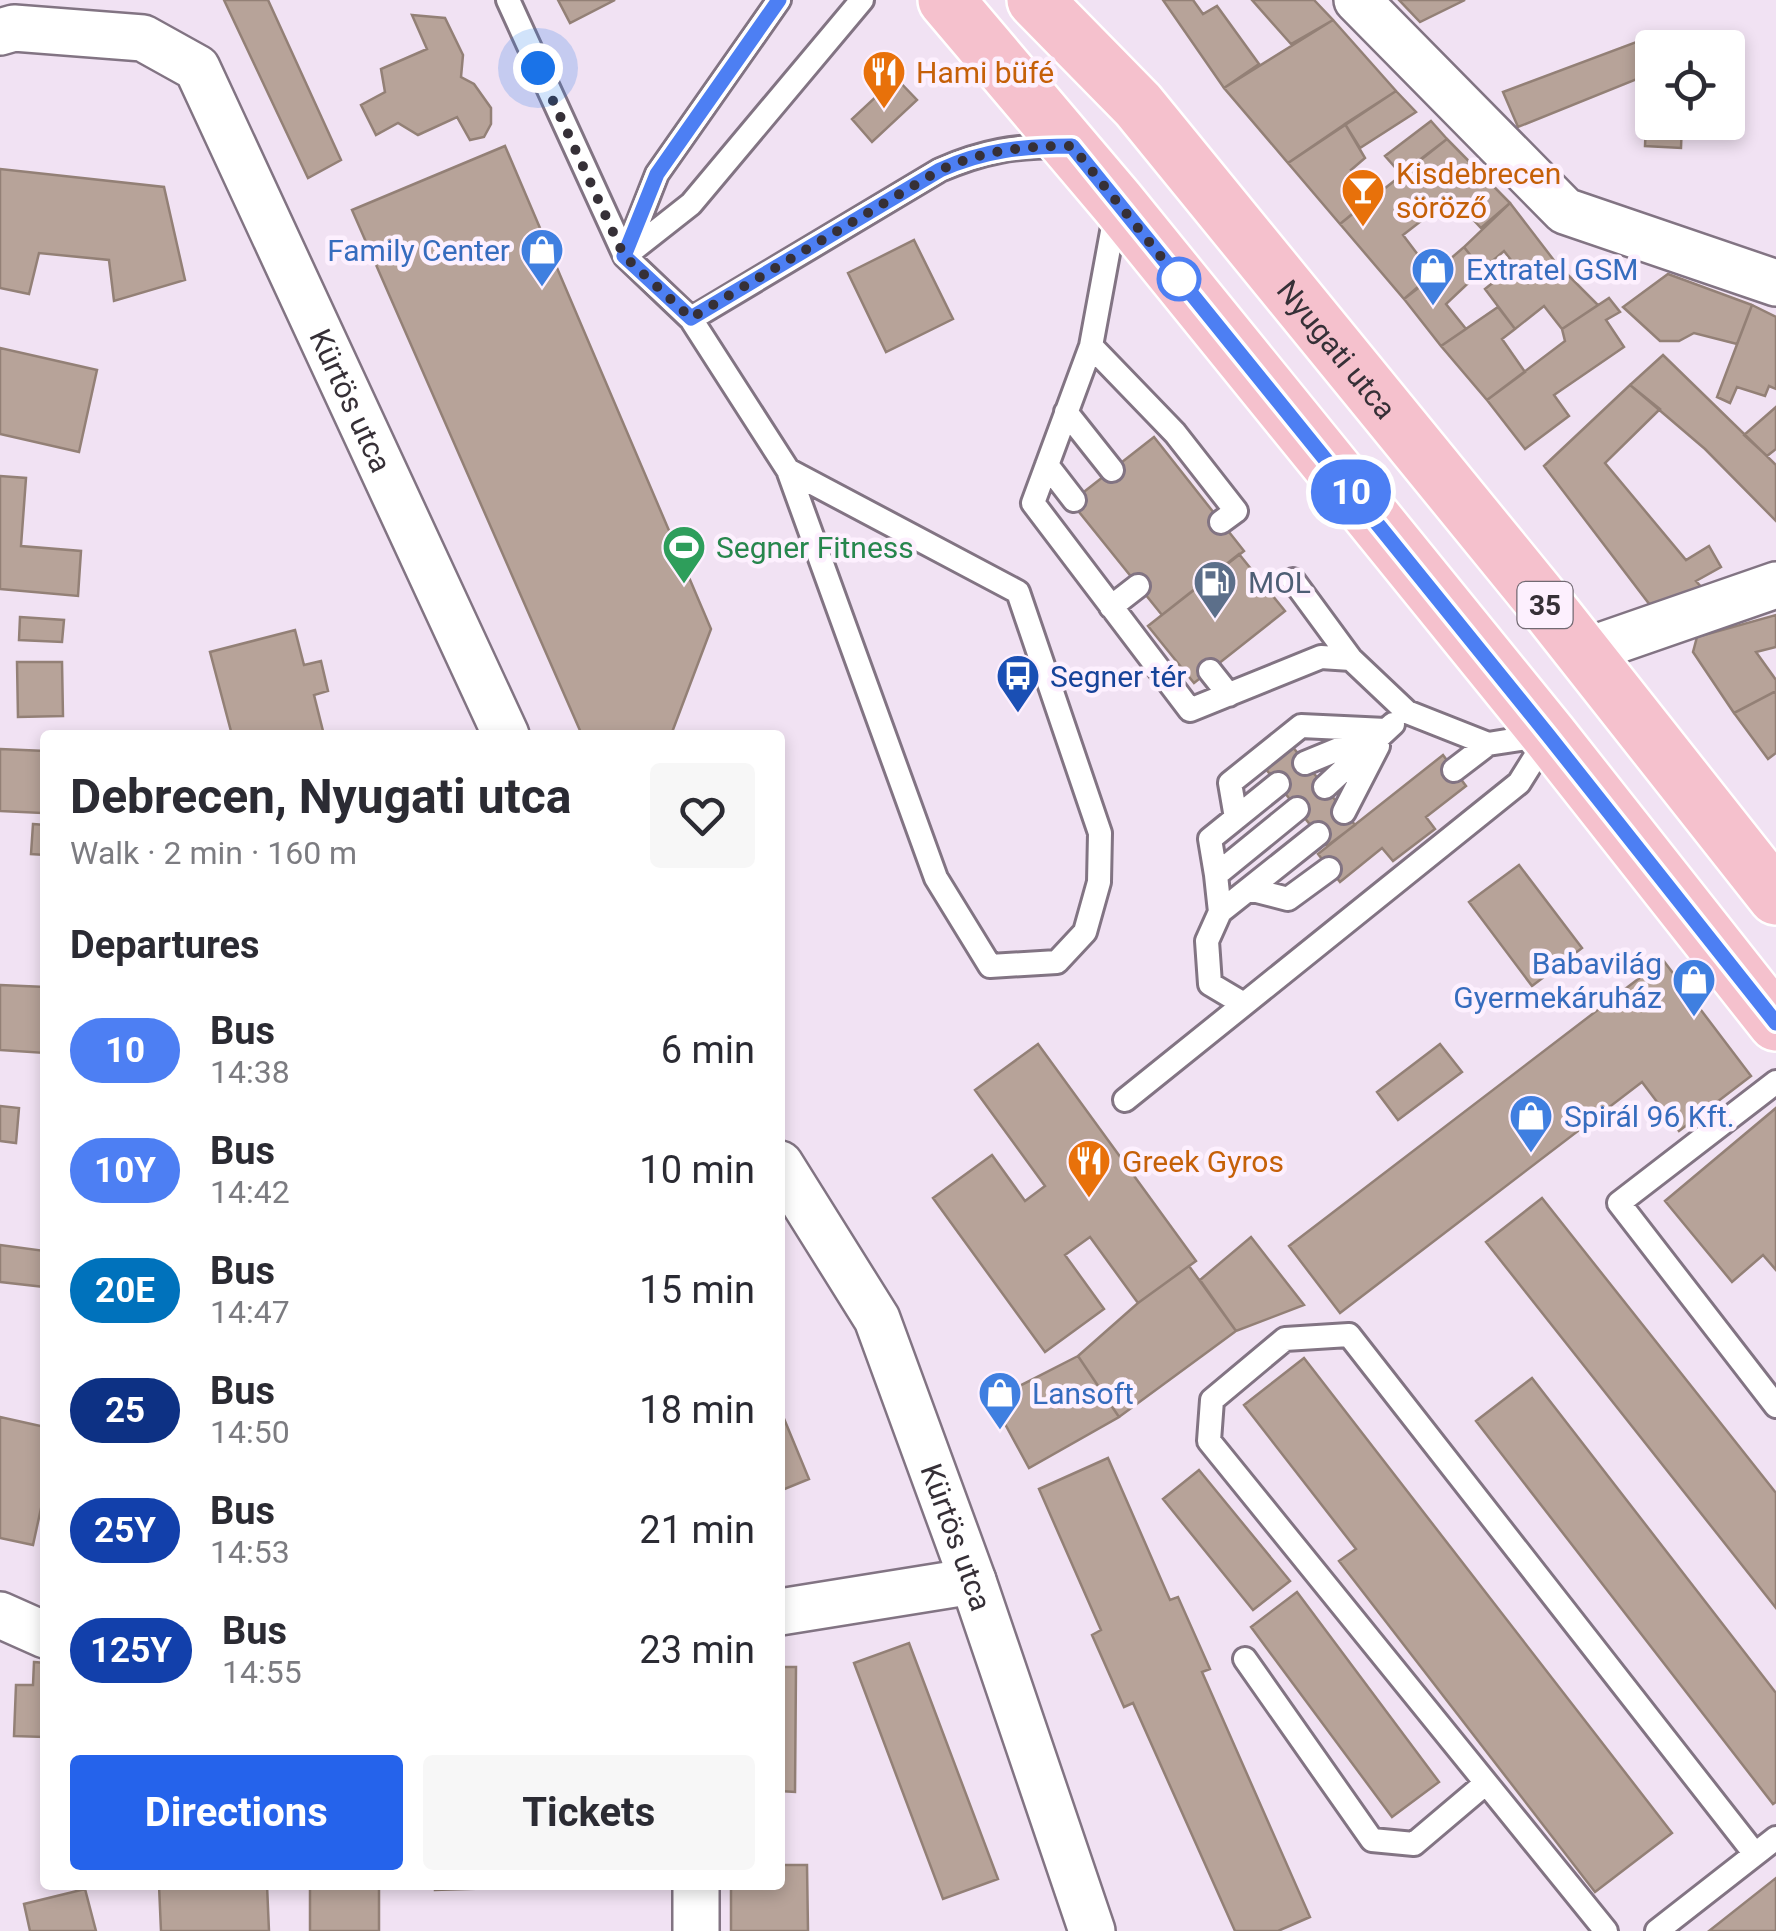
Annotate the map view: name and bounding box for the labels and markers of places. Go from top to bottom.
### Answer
restaurant icon: Hami büfé [861,49,907,110]
place label: Hami büfé [916,55,1054,90]
place label: Kisdebrecen söröző [1396,156,1561,225]
bar icon: Kisdebrecen söröző [1340,167,1386,228]
shop icon: Family Center [519,227,565,288]
place label: Family Center [327,233,510,268]
shop icon: Extratel GSM [1410,246,1456,307]
place label: Extratel GSM [1466,252,1639,287]
unlabelled marker [1158,258,1200,300]
sports icon: Segner Fitness [661,524,707,585]
place label: Segner Fitness [716,530,914,565]
fuel station icon: MOL [1192,559,1238,620]
place label: MOL [1248,565,1311,600]
bus stop icon: Segner tér [995,653,1041,714]
place label: Segner tér [1050,659,1187,694]
place label: Babavilág Gyermekáruház [1453,946,1662,1015]
shop icon: Babavilág Gyermekáruház [1671,957,1717,1018]
shop icon: Spirál 96 Kft. [1508,1093,1554,1154]
place label: Spirál 96 Kft. [1564,1099,1735,1134]
restaurant icon: Greek Gyros [1066,1138,1112,1199]
place label: Greek Gyros [1122,1144,1284,1179]
shop icon: Lansoft [977,1370,1023,1431]
place label: Lansoft [1032,1376,1134,1411]

